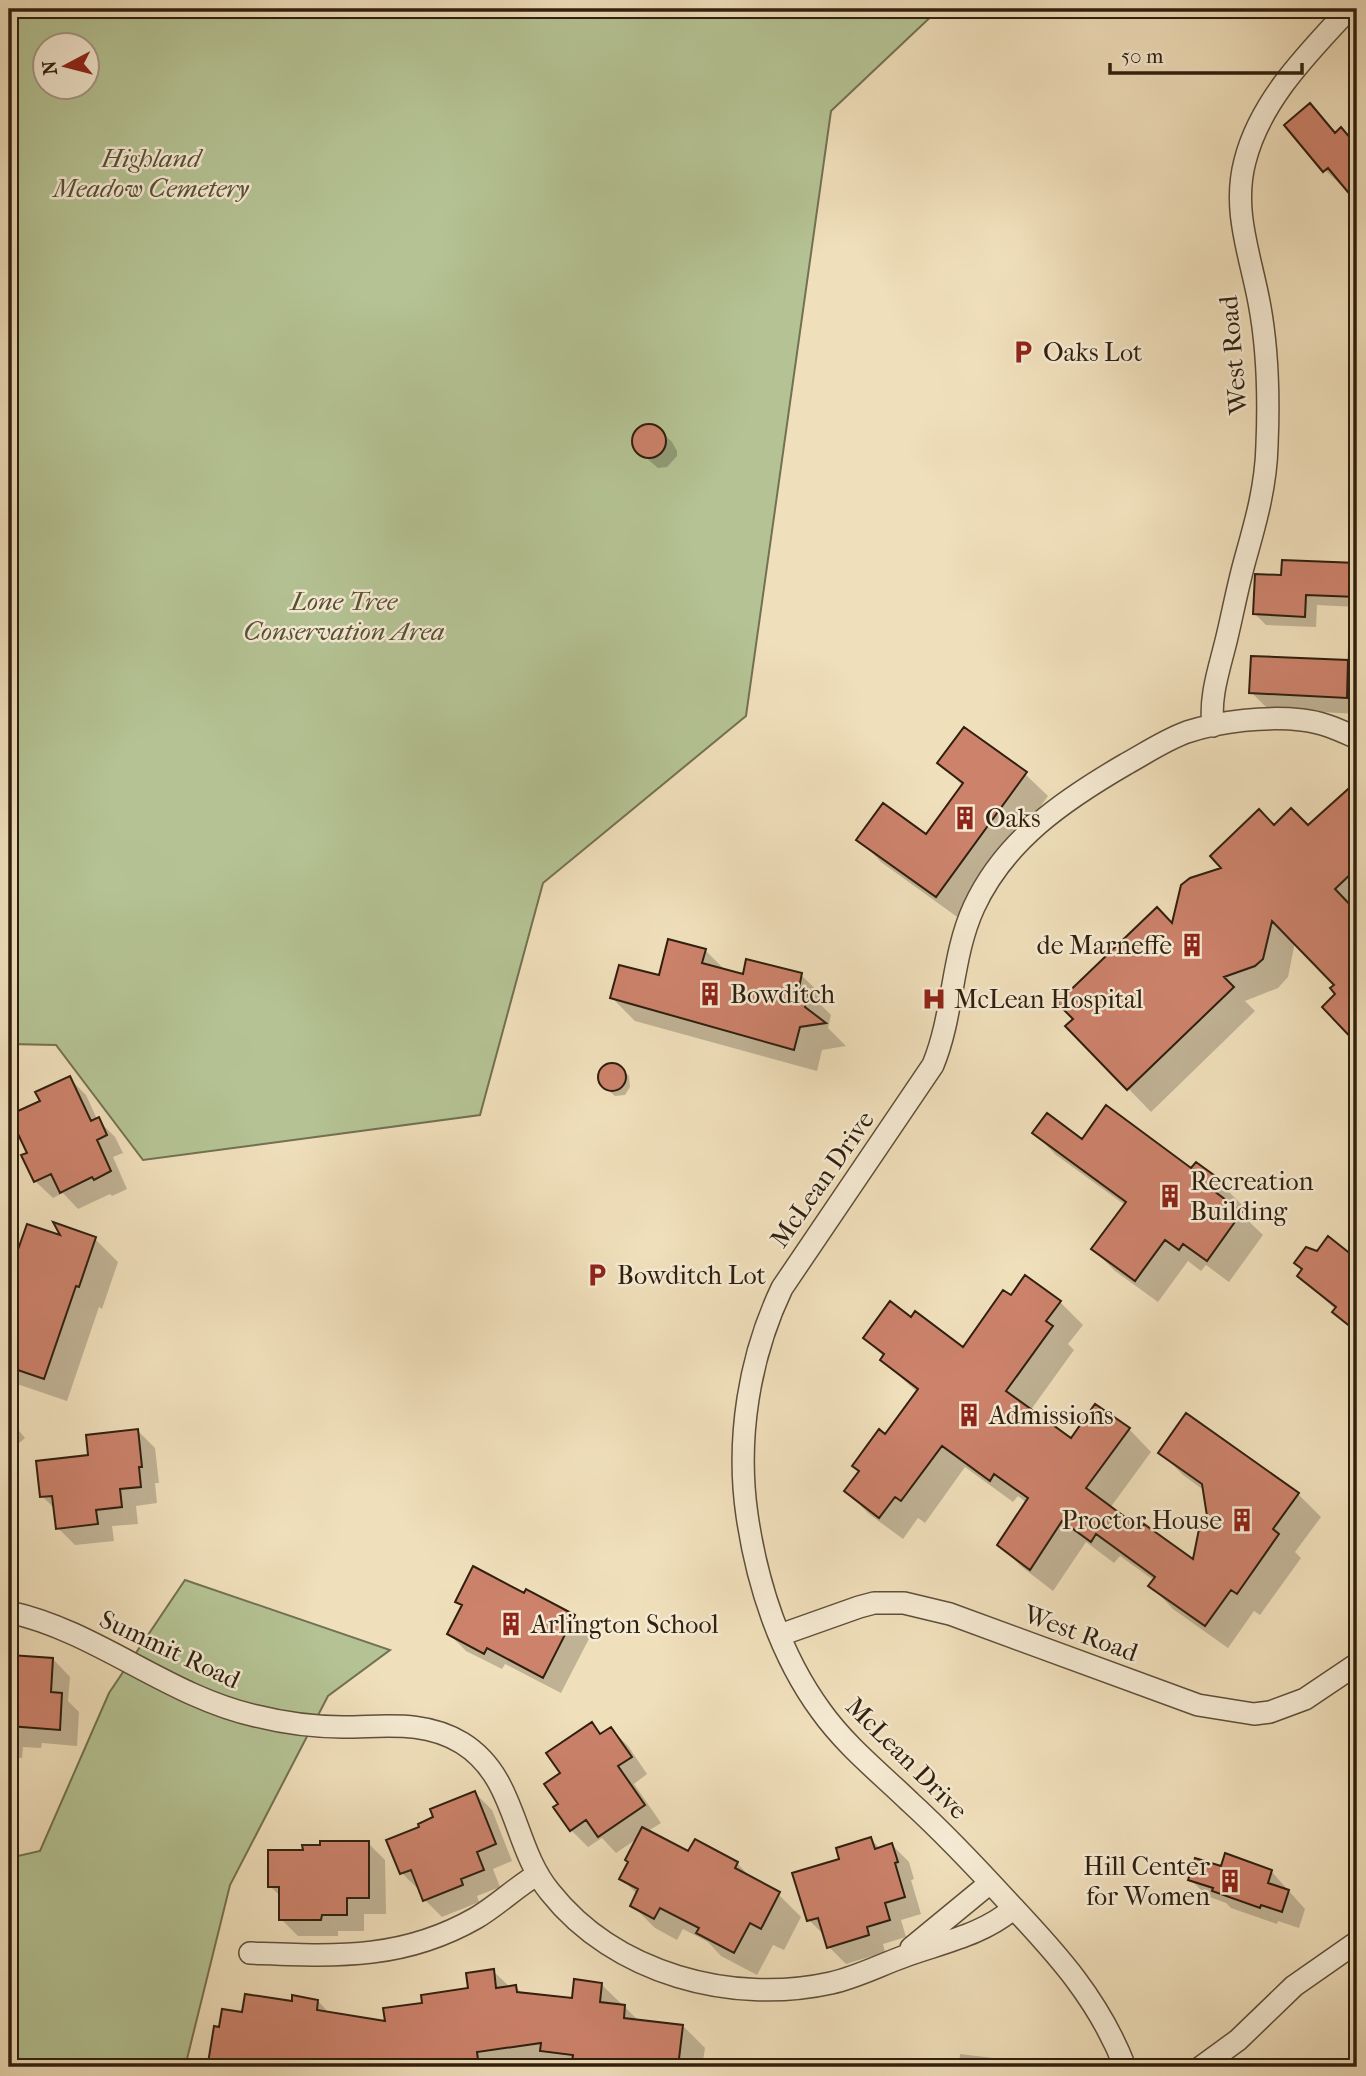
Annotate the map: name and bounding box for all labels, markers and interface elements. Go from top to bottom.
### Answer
north arrow [32,32,102,102]
scale bar [1110,32,1303,76]
text: 50 m [1121,44,1164,68]
text: N [38,59,62,76]
park label: Highland Meadow Cemetery [51,143,250,204]
street label: West Road [1213,293,1254,417]
place label: Oaks Lot [1043,337,1143,368]
parking icon: Oaks Lot [1009,338,1037,366]
park label: Lone Tree Conservation Area [243,586,445,647]
place label: Oaks [985,803,1041,834]
building icon: Oaks [951,804,979,832]
place label: de Marneffe [1037,930,1172,961]
building icon: de Marneffe [1178,931,1206,959]
place label: Bowditch [730,979,836,1010]
building icon: Bowditch [696,980,724,1008]
place label: McLean Hospital [954,984,1143,1015]
hospital icon: McLean Hospital [920,985,948,1013]
street label: McLean Drive [764,1105,881,1254]
place label: Recreation Building [1190,1166,1314,1227]
building icon: Recreation Building [1156,1182,1184,1210]
place label: Bowditch Lot [617,1260,767,1291]
parking icon: Bowditch Lot [583,1261,611,1289]
place label: Admissions [988,1400,1114,1431]
building icon: Admissions [955,1401,983,1429]
place label: Proctor House [1062,1505,1222,1536]
building icon: Proctor House [1228,1506,1256,1534]
street label: West Road [1019,1598,1143,1669]
street label: Summit Road [95,1603,246,1696]
place label: Arlington School [530,1609,719,1640]
building icon: Arlington School [497,1610,525,1638]
street label: McLean Drive [839,1691,974,1826]
place label: Hill Center for Women [1083,1851,1210,1912]
building icon: Hill Center for Women [1216,1867,1244,1895]

